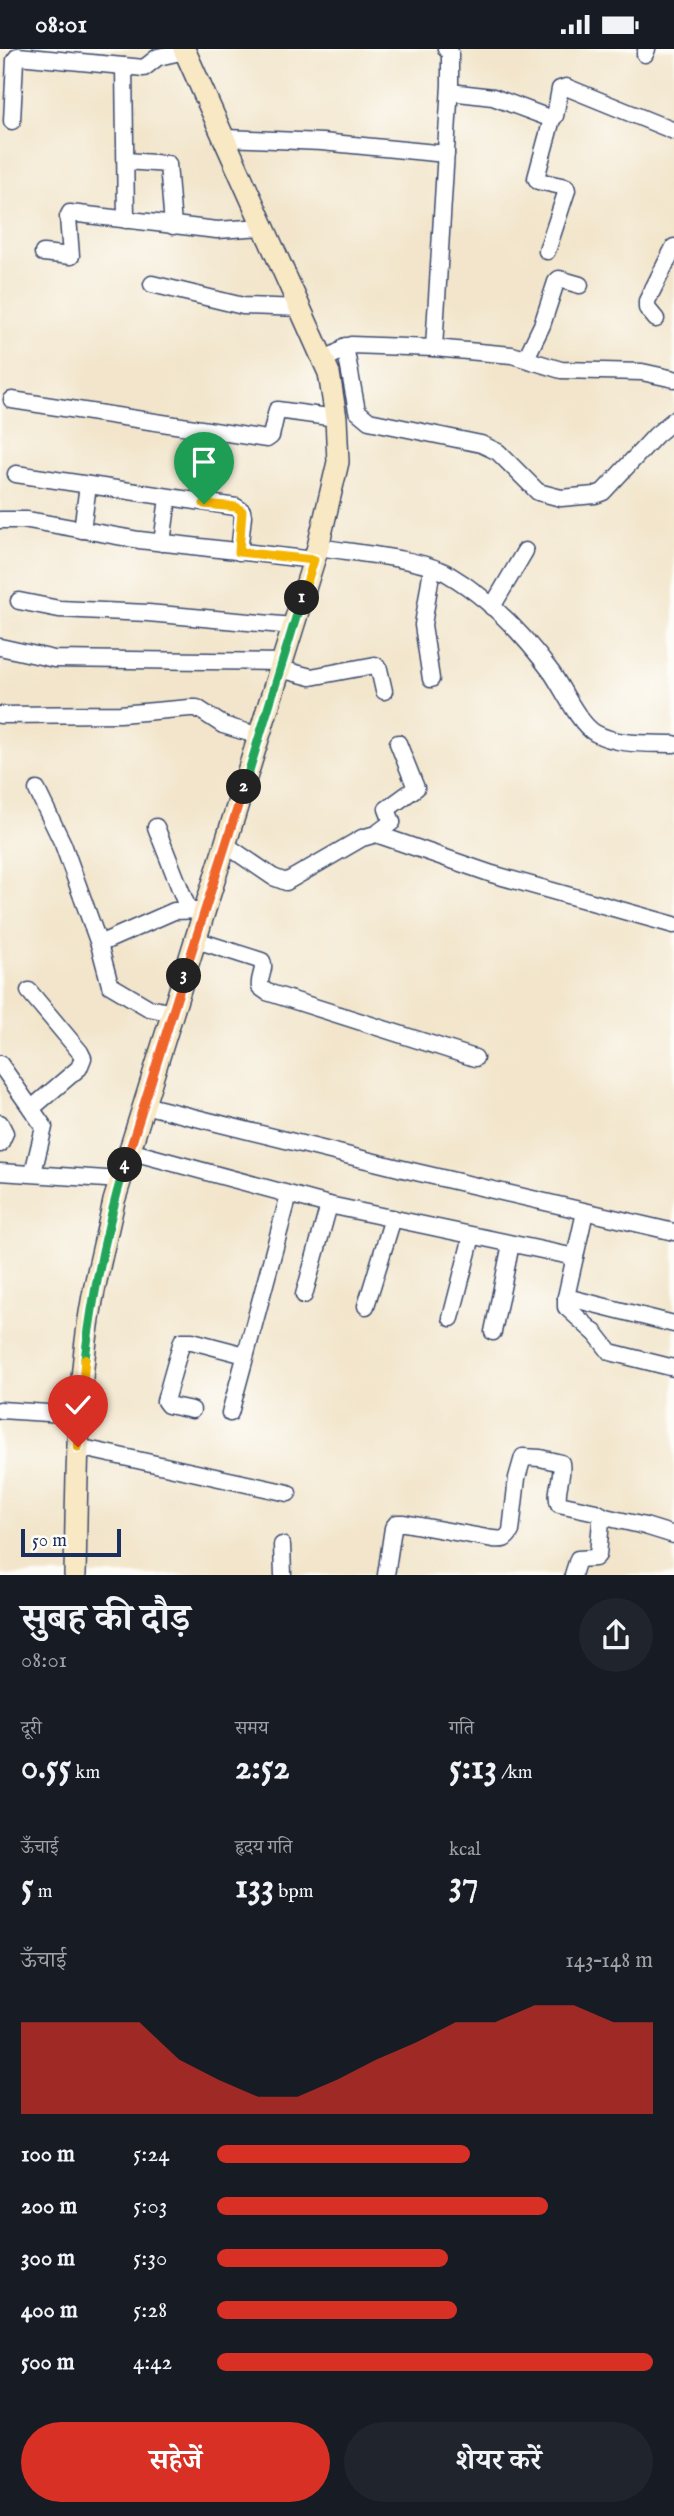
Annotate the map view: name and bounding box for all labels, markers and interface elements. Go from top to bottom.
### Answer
text: 08:01 [35,8,87,41]
pin [174,432,234,504]
icon: arrive [185,443,223,481]
pin: 1 [284,581,320,615]
text: 1 [298,585,305,609]
pin: 2 [226,769,262,805]
text: 2 [239,774,248,798]
pin: 3 [166,958,202,993]
text: 3 [180,963,187,987]
pin: 4 [108,1147,142,1183]
text: 4 [120,1152,129,1176]
pin [48,1375,108,1447]
icon: check [59,1386,97,1424]
scale bar [21,1525,121,1557]
text: 50 m [32,1529,67,1553]
text: सुबह की दौड़ [21,1596,190,1644]
button: share [579,1598,653,1672]
text: 08:01 [21,1646,67,1675]
text: दूरी [21,1717,42,1741]
text: समय [235,1717,268,1741]
text: गति [449,1717,474,1741]
text: 0.55 [21,1746,71,1791]
text: 2:52 [235,1746,290,1791]
text: 5:13 [449,1746,497,1791]
text: km [71,1761,100,1785]
text: /km [497,1761,533,1785]
text: ऊँचाई [21,1836,58,1860]
text: हृदय गति [235,1836,292,1860]
text: kcal [449,1838,481,1862]
text: 37 [449,1862,478,1907]
text: 5 [21,1865,34,1910]
text: 133 [235,1865,274,1910]
text: m [34,1880,53,1904]
text: bpm [274,1880,313,1904]
text: ऊँचाई [21,1946,66,1975]
text: 143–148 m [565,1946,653,1975]
text: 100 m [21,2140,75,2169]
text: 5:24 [133,2140,169,2169]
text: 200 m [21,2192,77,2221]
text: 5:03 [133,2192,167,2221]
text: 300 m [21,2244,75,2273]
text: 5:30 [133,2244,167,2273]
text: 400 m [21,2296,78,2325]
text: 5:28 [133,2296,167,2325]
text: 500 m [21,2348,75,2377]
text: 4:42 [133,2348,172,2377]
button: सहेजें [21,2422,330,2502]
button: शेयर करें [344,2422,653,2502]

